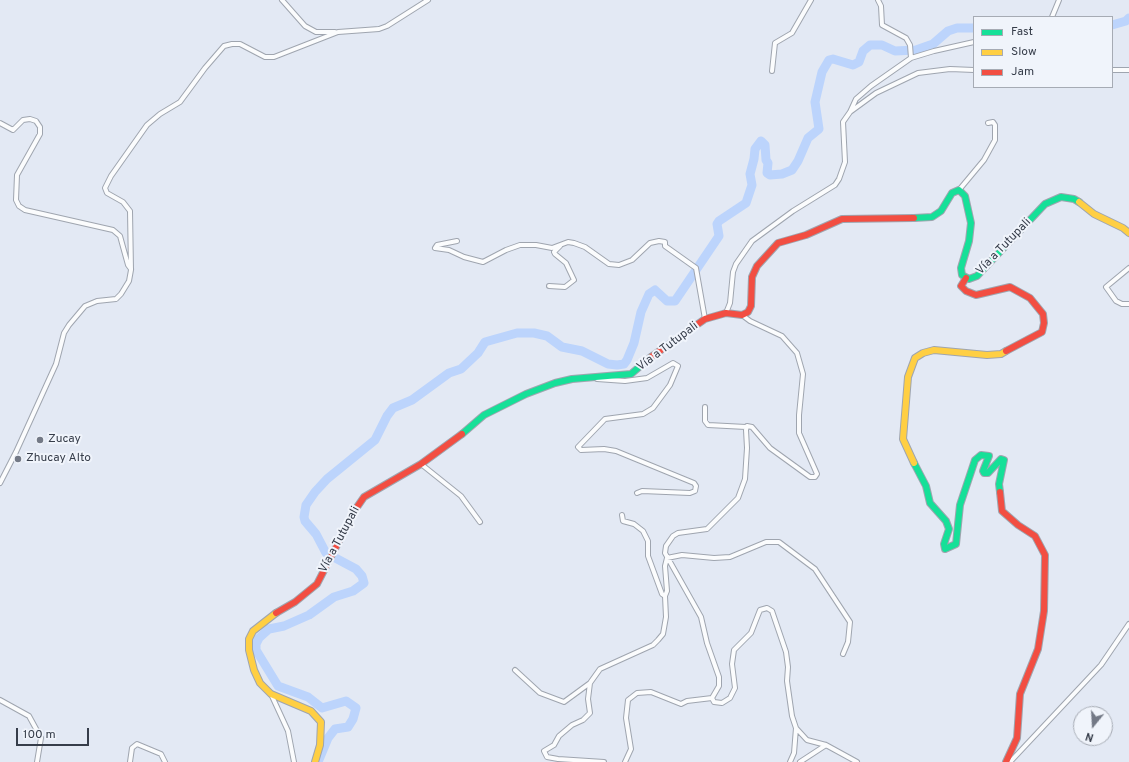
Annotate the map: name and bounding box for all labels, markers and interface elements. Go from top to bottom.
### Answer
legend [973,16,1113,88]
text: Fast [1011,24,1033,40]
text: Slow [1011,44,1037,60]
text: Jam [1011,64,1034,80]
street label: Vía a Tutupali [973,216,1035,278]
street label: Vía a Tutupali [635,319,701,375]
place label: Zucay [48,433,81,447]
marker: Zucay [35,435,45,445]
place label: Zhucay Alto [26,452,91,466]
marker: Zhucay Alto [13,454,23,464]
street label: Vía a Tutupali [317,504,363,576]
north arrow [1073,706,1113,746]
scale bar [18,720,91,746]
text: 100 m [23,727,56,743]
text: N [1084,729,1096,744]

